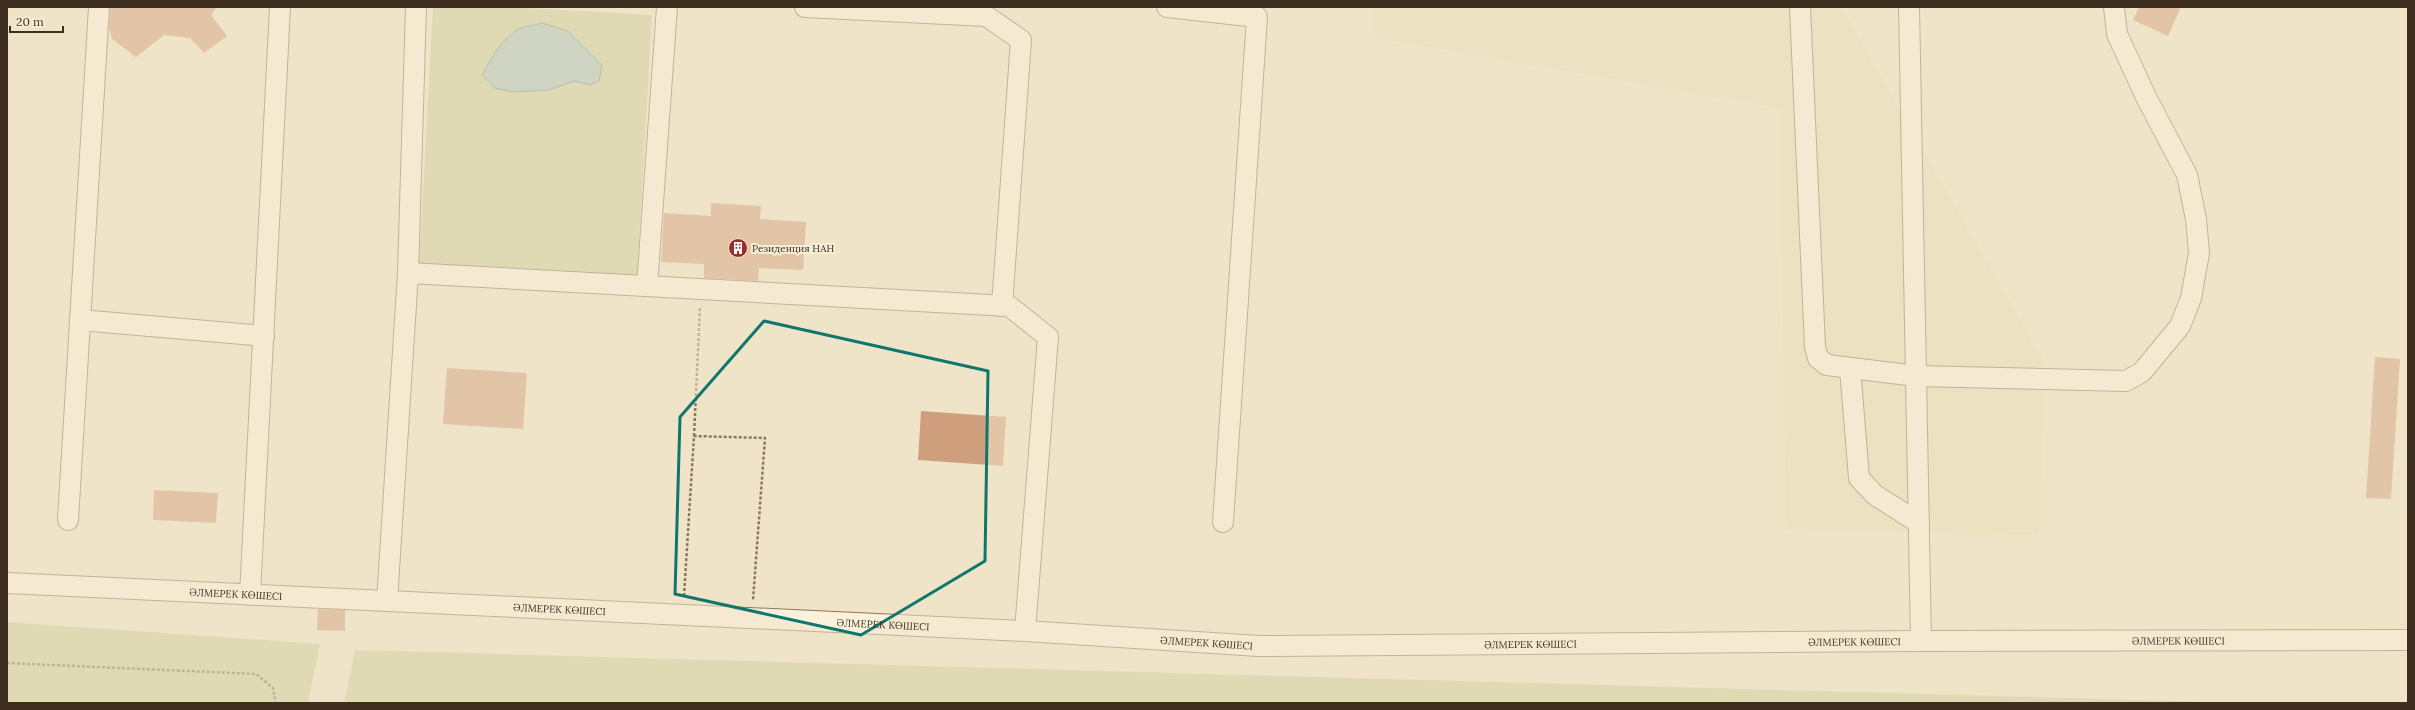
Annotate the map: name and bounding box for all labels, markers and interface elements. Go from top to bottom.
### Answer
scale bar [10,8,63,34]
text: 20 m [16,14,44,29]
building icon: Резиденция НАН [727,237,749,259]
place label: Резиденция НАН [752,242,834,255]
street label: ӘЛМЕРЕК КӨШЕСІ [189,586,282,603]
street label: ӘЛМЕРЕК КӨШЕСІ [513,601,606,618]
street label: ӘЛМЕРЕК КӨШЕСІ [836,616,930,633]
street label: ӘЛМЕРЕК КӨШЕСІ [1160,634,1253,653]
street label: ӘЛМЕРЕК КӨШЕСІ [2132,634,2225,648]
street label: ӘЛМЕРЕК КӨШЕСІ [1808,635,1901,649]
street label: ӘЛМЕРЕК КӨШЕСІ [1484,638,1577,651]

